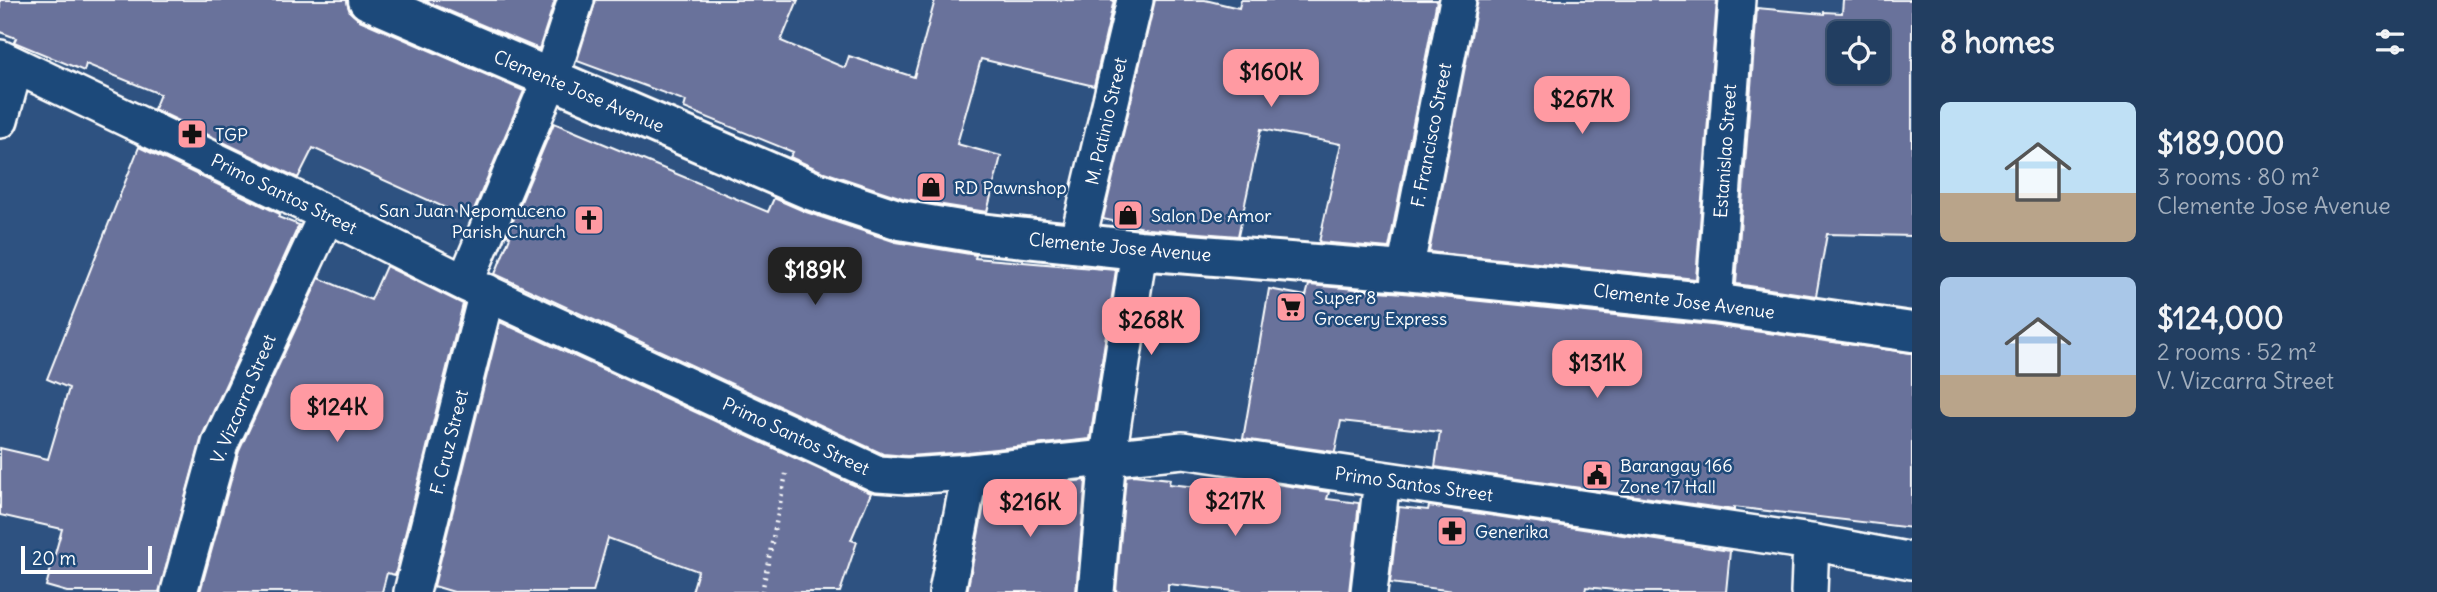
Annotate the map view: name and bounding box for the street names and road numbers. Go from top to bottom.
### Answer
street label: Clemente Jose Avenue [490,45,668,137]
street label: M. Patinio Street [1080,55,1132,187]
street label: F. Francisco Street [1406,61,1456,209]
street label: Estanislao Street [1709,83,1741,219]
street label: Primo Santos Street [207,149,361,239]
street label: Clemente Jose Avenue [1028,228,1212,266]
street label: Clemente Jose Avenue [1592,278,1776,324]
street label: V. Vizcarra Street [205,331,281,467]
street label: F. Cruz Street [425,387,473,497]
street label: Primo Santos Street [719,392,873,480]
street label: Primo Santos Street [1333,462,1495,506]

